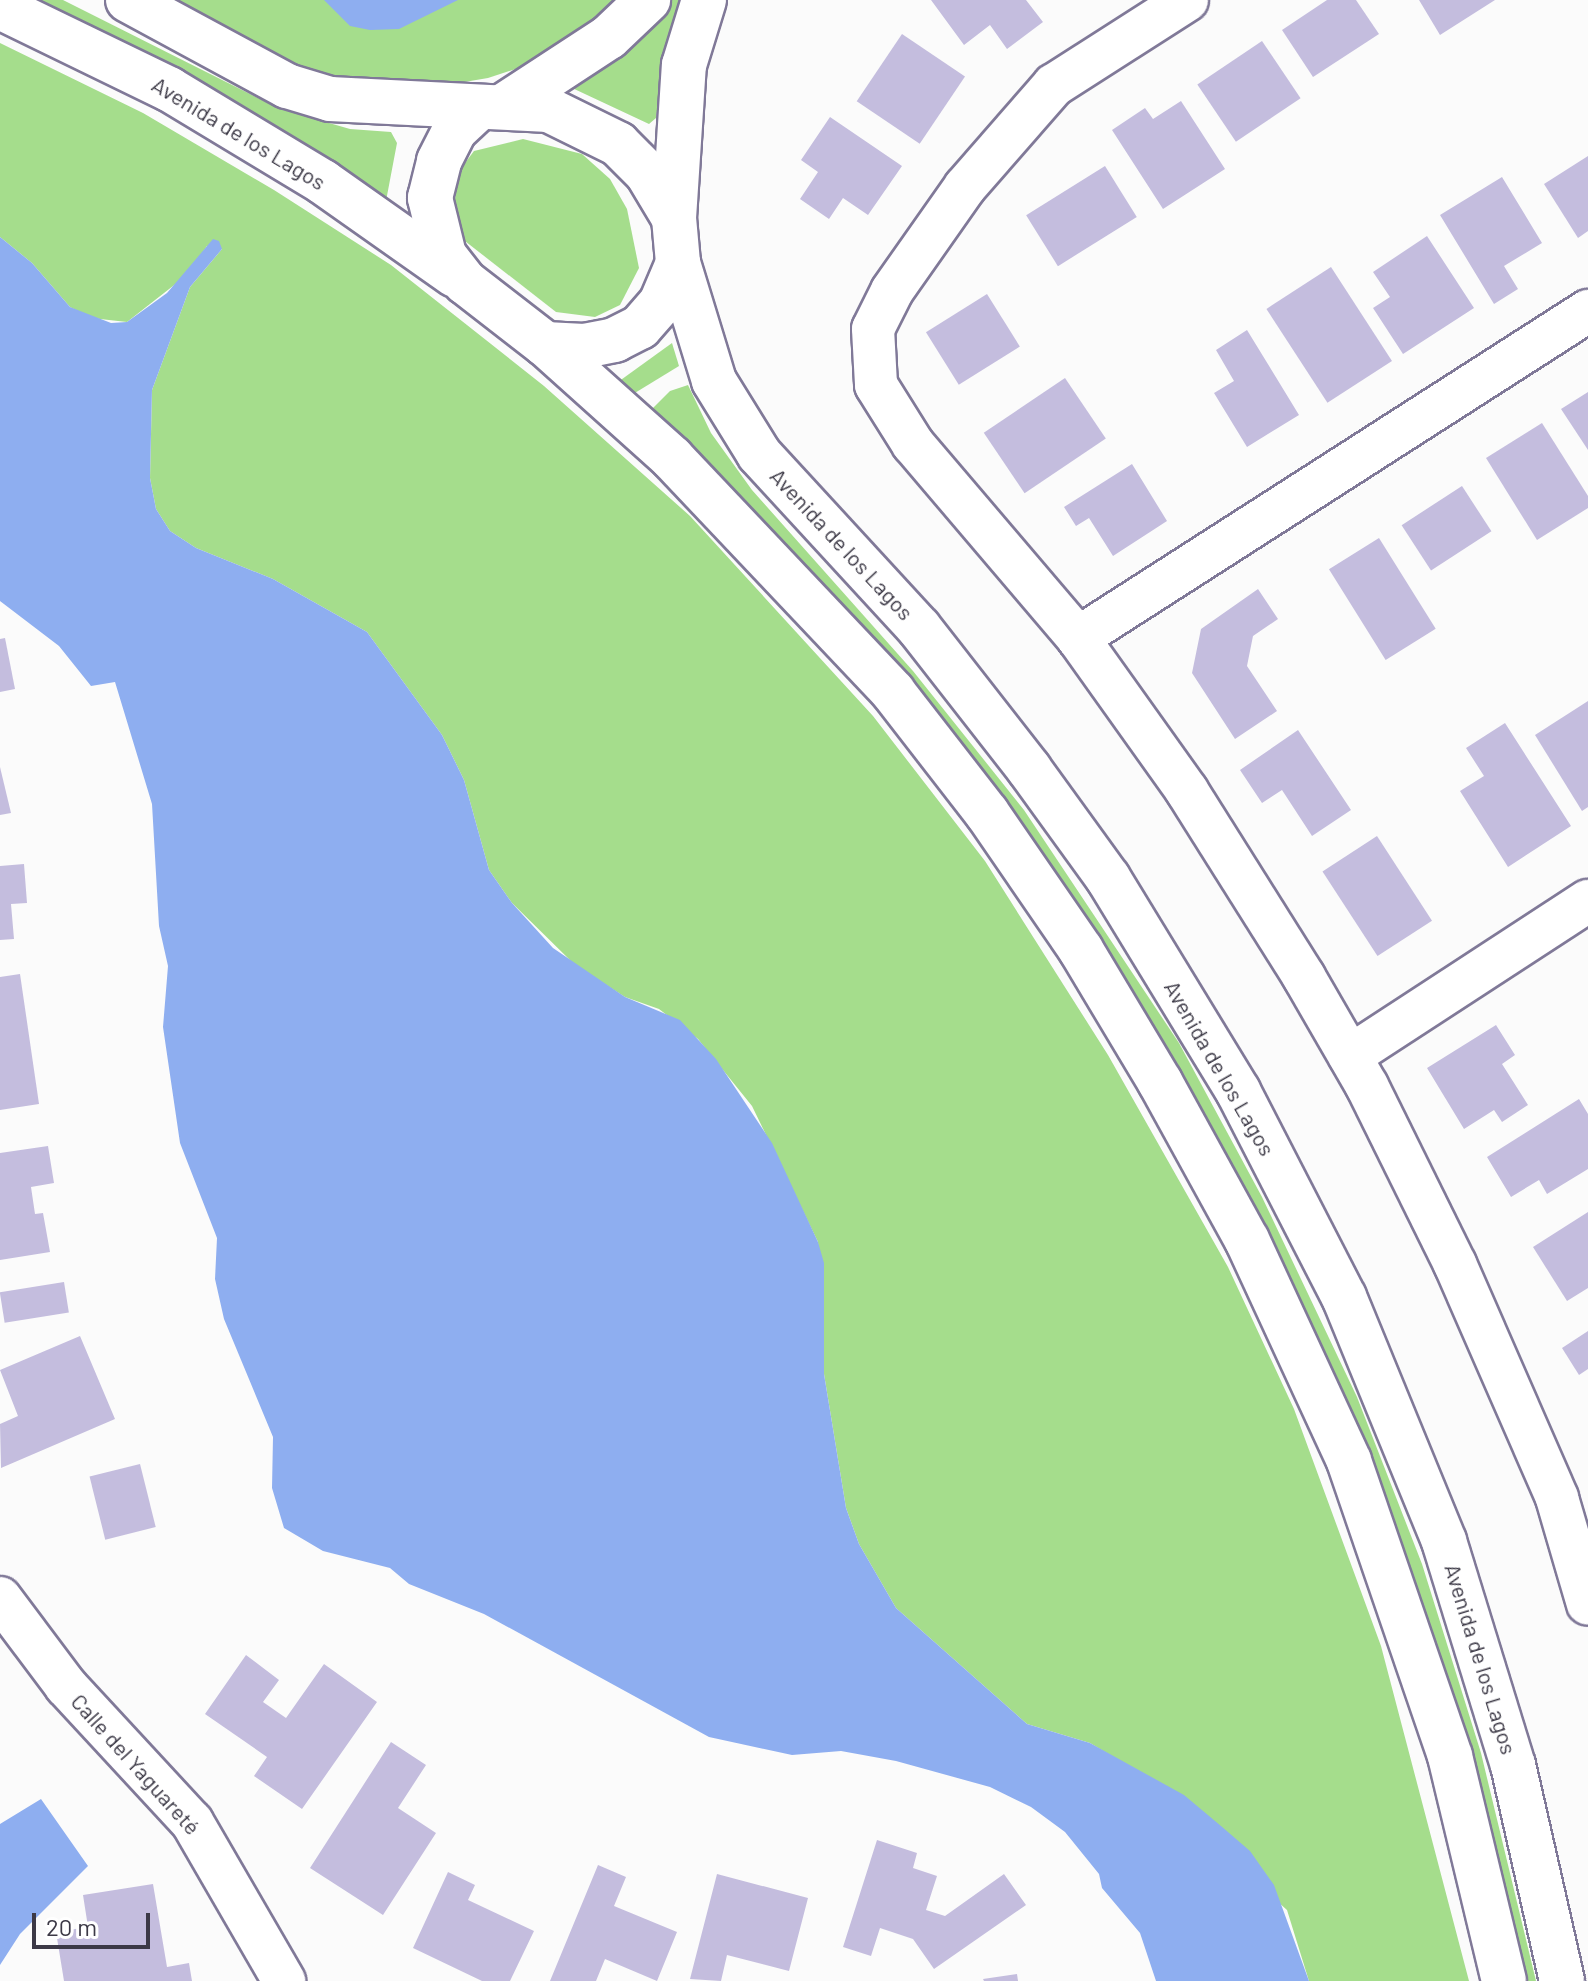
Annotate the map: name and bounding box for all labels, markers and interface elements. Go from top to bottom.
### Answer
street label: Avenida de los Lagos [147,71,331,195]
street label: Avenida de los Lagos [765,463,919,625]
street label: Avenida de los Lagos [1159,976,1281,1160]
street label: Avenida de los Lagos [1439,1561,1523,1757]
street label: Calle del Yaguareté [66,1688,206,1840]
scale bar [36,1897,154,1947]
text: 20 m [46,1912,97,1941]

